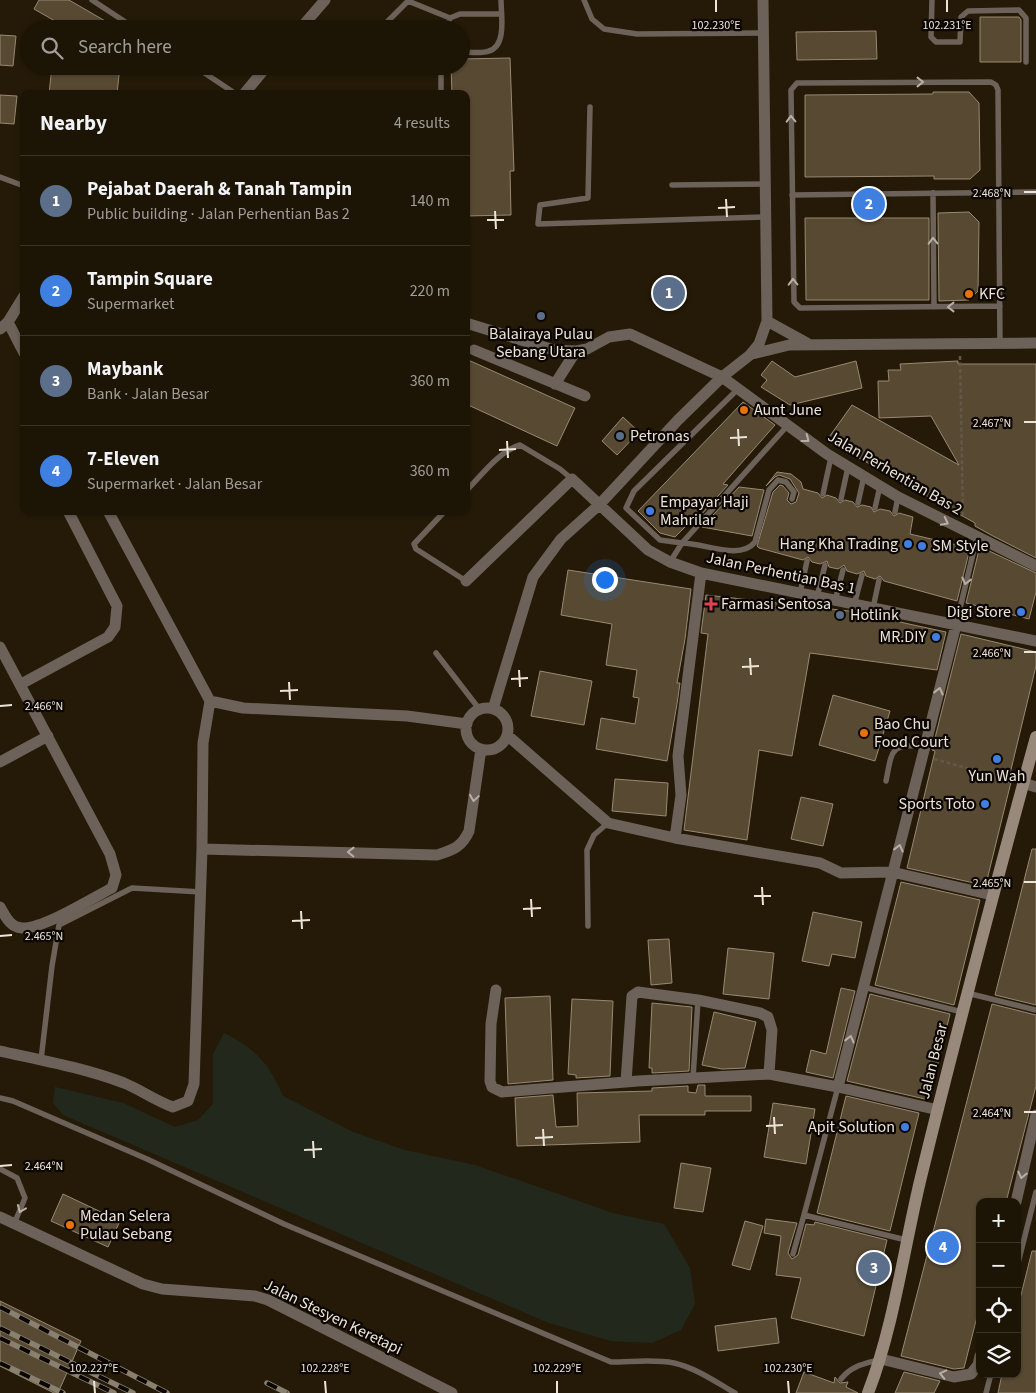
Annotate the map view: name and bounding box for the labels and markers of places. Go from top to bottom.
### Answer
pin: 2 [853,185,885,223]
pin: 1 [653,274,685,312]
place label: KFC [979,283,1005,305]
marker: KFC [963,288,975,300]
marker: Balairaya Pulau Sebang Utara [535,310,547,322]
place label: Balairaya Pulau Sebang Utara [489,323,593,363]
place label: Aunt June [754,399,822,421]
marker: Aunt June [738,404,750,416]
place label: Petronas [630,425,690,447]
marker: Petronas [614,430,626,442]
place label: Empayar Haji Mahrilar [660,491,749,531]
marker: Empayar Haji Mahrilar [644,505,656,517]
place label: Hang Kha Trading [780,533,898,555]
place label: SM Style [932,535,989,557]
marker: Hang Kha Trading [902,538,914,550]
marker: SM Style [916,540,928,552]
place label: Farmasi Sentosa [721,593,831,615]
marker: Farmasi Sentosa [705,598,717,610]
place label: Digi Store [947,601,1011,623]
place label: Hotlink [850,604,899,626]
marker: Digi Store [1015,606,1027,618]
marker: Hotlink [834,609,846,621]
place label: MR.DIY [880,626,926,648]
marker: MR.DIY [930,631,942,643]
place label: Bao Chu Food Court [874,713,949,753]
marker: Bao Chu Food Court [858,727,870,739]
marker: Yun Wah [991,753,1003,765]
place label: Yun Wah [968,765,1025,787]
place label: Sports Toto [898,793,975,815]
marker: Sports Toto [979,798,991,810]
place label: Apit Solution [808,1116,895,1138]
marker: Apit Solution [899,1121,911,1133]
place label: Medan Selera Pulau Sebang [80,1205,172,1245]
marker: Medan Selera Pulau Sebang [64,1219,76,1231]
pin: 4 [927,1228,959,1266]
pin: 3 [858,1249,890,1287]

